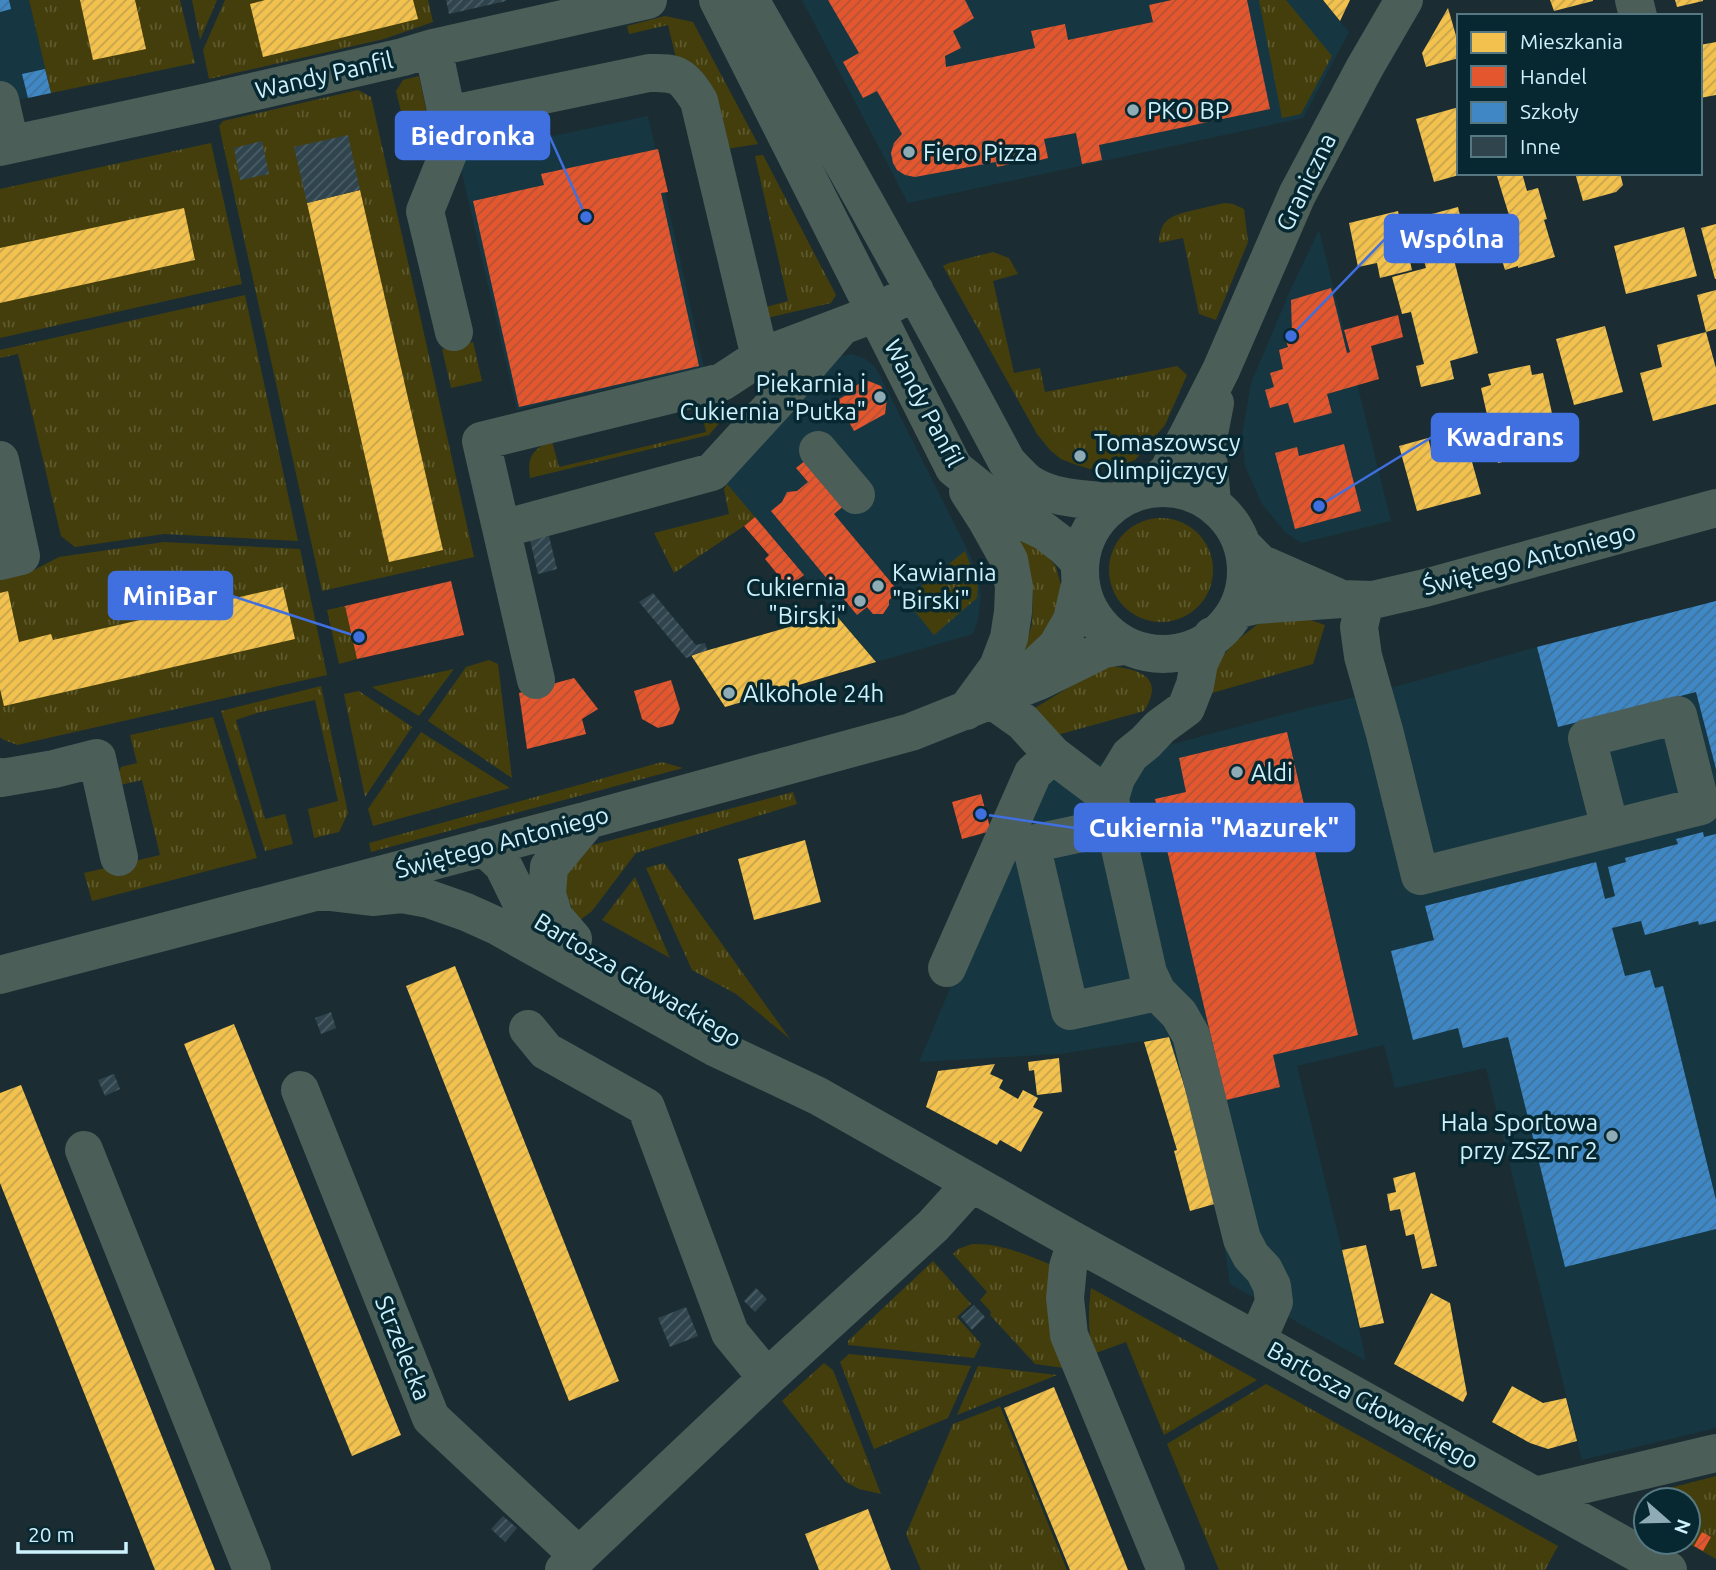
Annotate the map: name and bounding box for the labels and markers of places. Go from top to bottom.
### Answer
place label: PKO BP [1147,97,1229,124]
marker: PKO BP [1125,102,1141,118]
callout: Biedronka [396,112,549,159]
place label: Fiero Pizza [923,139,1038,166]
marker: Fiero Pizza [901,144,917,160]
callout: Wspólna [1385,215,1518,262]
place label: Piekarnia i Cukiernia "Putka" [679,370,866,425]
marker: Piekarnia i Cukiernia "Putka" [872,389,888,405]
callout: Kwadrans [1432,414,1578,461]
place label: Tomaszowscy Olimpijczycy [1094,429,1241,484]
marker: Tomaszowscy Olimpijczycy [1072,448,1088,464]
place label: Kawiarnia "Birski" [892,559,997,614]
callout: MiniBar [109,572,232,619]
place label: Cukiernia "Birski" [746,574,846,629]
marker: Kawiarnia "Birski" [870,578,886,594]
marker: Cukiernia "Birski" [852,593,868,609]
place label: Alkohole 24h [743,680,884,707]
marker: Alkohole 24h [721,685,737,701]
place label: Aldi [1251,759,1293,786]
marker: Aldi [1229,764,1245,780]
callout: Cukiernia "Mazurek" [1075,804,1354,851]
place label: Hala Sportowa przy ZSZ nr 2 [1441,1109,1598,1164]
marker: Hala Sportowa przy ZSZ nr 2 [1604,1128,1620,1144]

